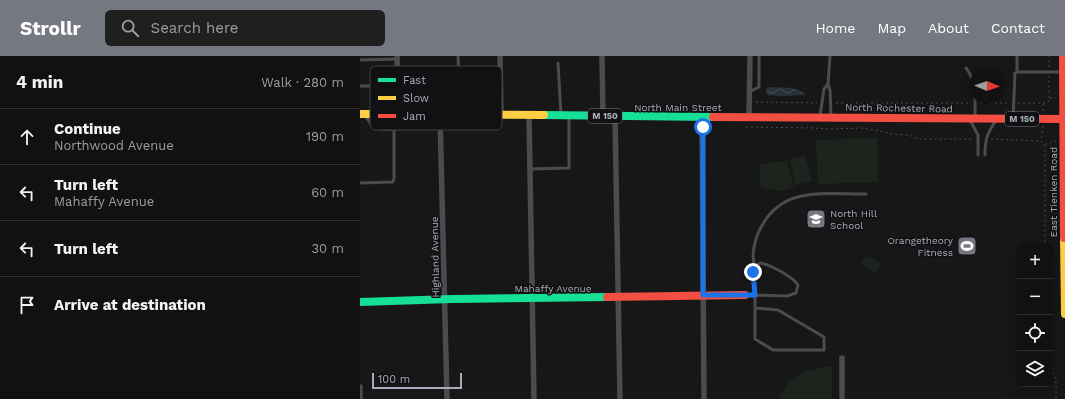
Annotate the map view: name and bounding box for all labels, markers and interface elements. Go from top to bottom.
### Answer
search box [105,10,385,46]
text: Strollr [20,17,81,40]
icon: search [119,17,141,39]
text: Search here [151,19,239,37]
text: Home [815,20,855,36]
text: Map [877,20,906,36]
text: About [928,20,969,36]
text: Contact [991,20,1045,36]
legend [370,66,502,130]
north arrow [969,68,1005,104]
text: 4 min [16,72,63,92]
text: Fast [403,74,426,87]
text: Walk · 280 m [261,75,344,90]
text: Slow [403,92,429,105]
street label: North Main Street [634,102,722,113]
street label: North Rochester Road [845,102,953,114]
road number: M 150 [588,109,622,123]
text: Jam [403,110,426,123]
road number: M 150 [1005,112,1039,126]
route start [694,118,712,136]
text: Continue [54,120,121,138]
icon: ahead [16,126,38,148]
text: 190 m [306,129,344,144]
text: Northwood Avenue [54,138,174,153]
street label: East Tienken Road [1048,147,1059,237]
text: Turn left [54,176,118,194]
icon: left [16,182,38,204]
text: 60 m [311,185,344,200]
text: Mahaffy Avenue [54,194,154,209]
school or university icon: North Hill School [805,208,827,230]
place label: North Hill School [830,208,877,231]
street label: Highland Avenue [429,216,441,298]
place label: Orangetheory Fitness [887,235,954,258]
sports icon: Orangetheory Fitness [956,235,978,257]
icon: left [16,238,38,260]
text: Turn left [54,240,118,258]
text: 30 m [312,241,344,256]
map controls [1017,243,1053,387]
button: + [1017,243,1053,279]
route end [744,263,762,281]
button: − [1017,279,1053,315]
street label: Mahaffy Avenue [514,283,592,294]
icon: arrive [16,294,38,316]
text: Arrive at destination [54,296,206,314]
button: locate [1017,315,1053,351]
button: layers [1017,351,1053,387]
scale bar [372,371,462,390]
text: 100 m [378,373,410,386]

